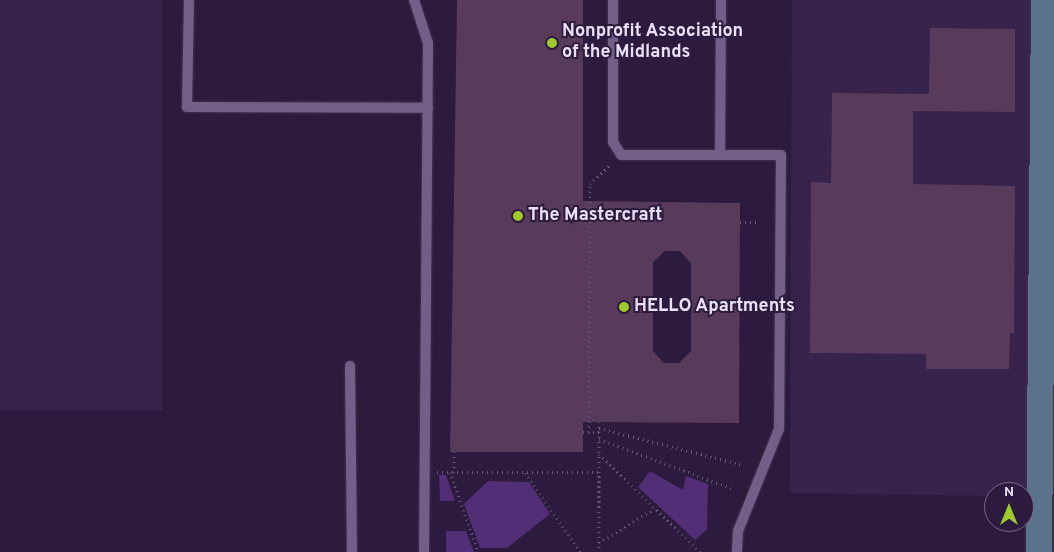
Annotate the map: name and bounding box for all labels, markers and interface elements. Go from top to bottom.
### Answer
place label: Nonprofit Association of the Midlands [562,22,744,64]
marker: Nonprofit Association of the Midlands [546,37,558,49]
place label: The Mastercraft [528,205,662,227]
marker: The Mastercraft [512,210,524,222]
place label: HELLO Apartments [634,296,796,318]
marker: HELLO Apartments [618,301,630,313]
north arrow [984,482,1034,532]
text: N [1004,484,1014,501]

